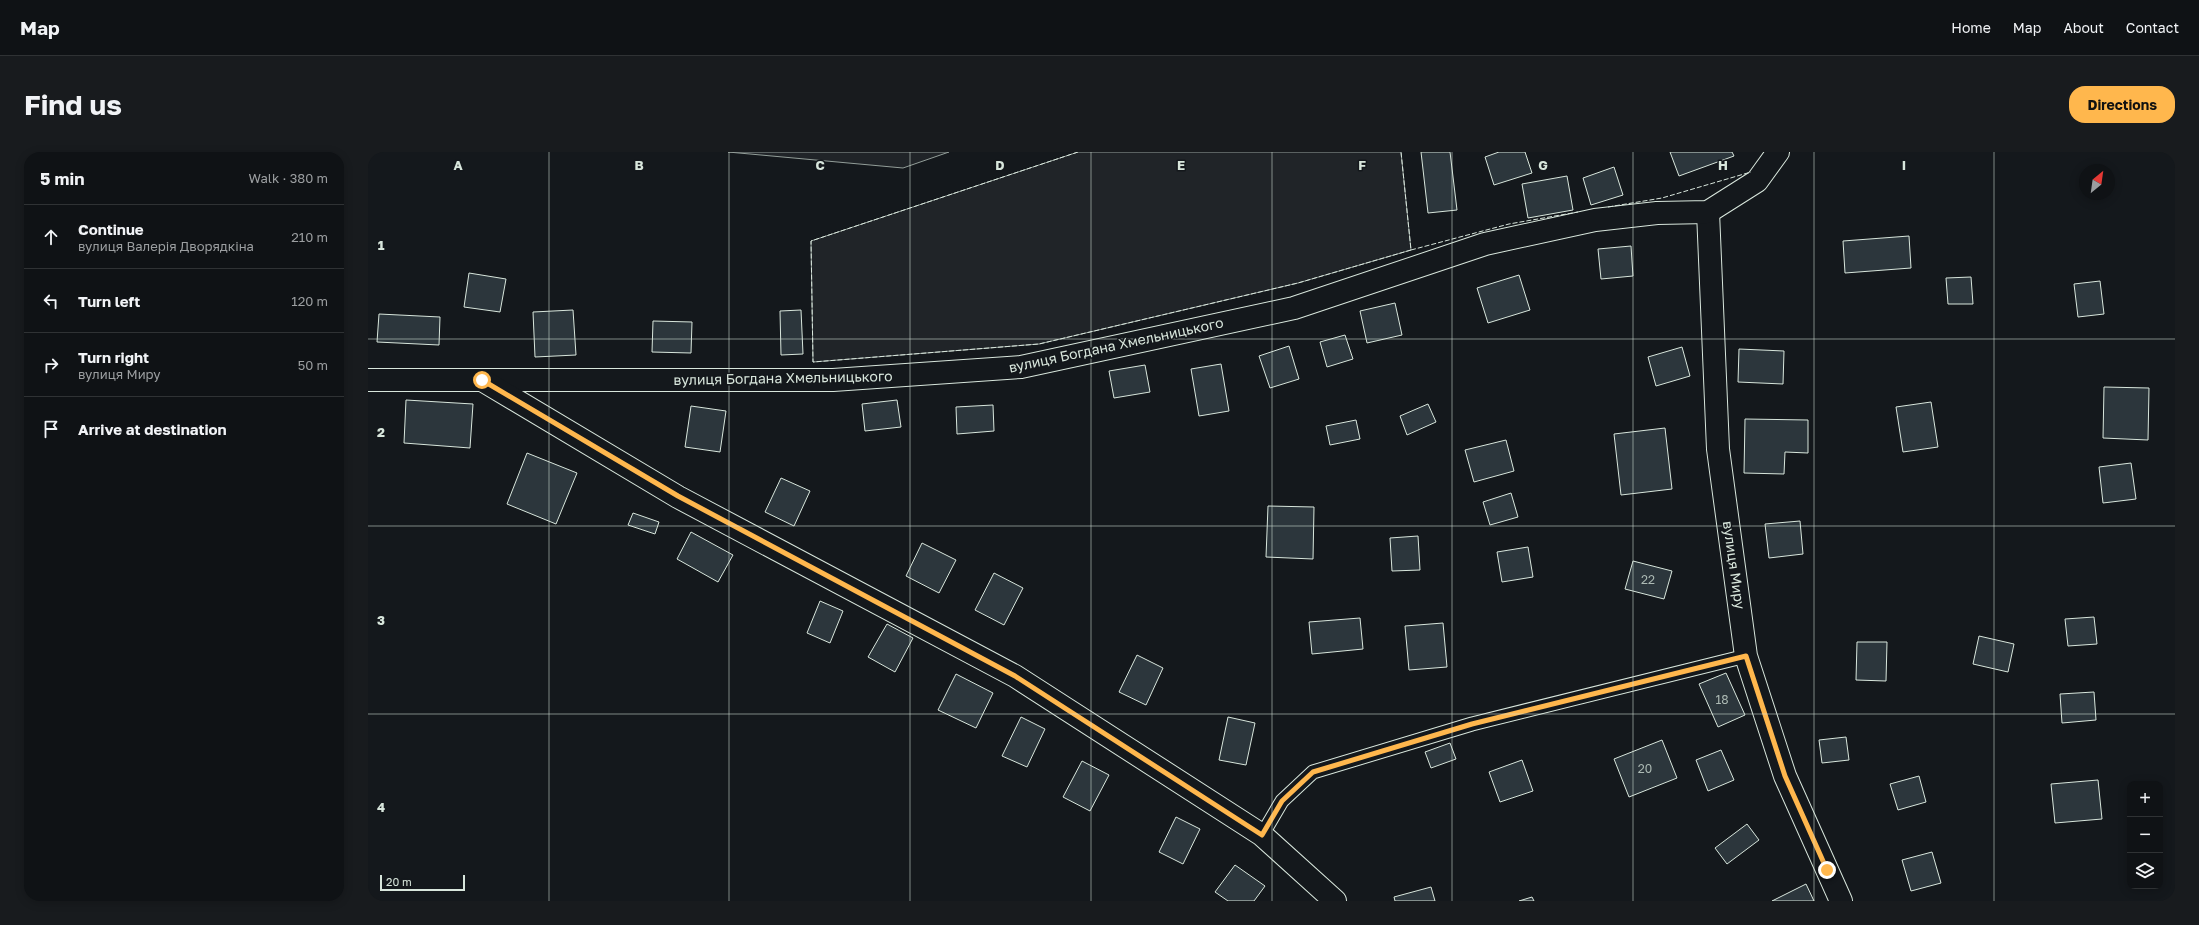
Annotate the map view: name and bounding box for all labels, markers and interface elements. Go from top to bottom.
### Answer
text: Map [20,16,60,39]
text: Home [1951,19,1991,36]
text: Map [2013,19,2041,36]
text: About [2063,19,2104,36]
text: Contact [2126,19,2179,36]
button: Directions [2069,86,2175,123]
text: Find us [24,88,122,121]
text: A [453,157,463,173]
text: B [634,157,644,173]
text: C [815,157,825,173]
text: D [995,157,1005,173]
text: E [1177,157,1185,173]
text: F [1358,157,1366,173]
text: G [1538,157,1548,173]
text: H [1718,157,1728,173]
text: I [1902,157,1906,173]
north arrow [2079,164,2115,200]
text: 5 min [40,168,84,189]
text: Walk · 380 m [248,170,328,186]
text: Continue [78,220,144,238]
icon: ahead [40,226,62,248]
text: 210 m [291,229,328,245]
text: 1 [378,237,385,253]
text: вулиця Валерія Дворядкіна [78,238,254,254]
icon: left [40,290,62,312]
text: Turn left [78,292,140,310]
text: 120 m [291,293,328,309]
street label: вулиця Богдана Хмельницького [1007,313,1225,376]
text: Turn right [78,348,149,366]
icon: right [40,354,62,376]
text: 50 m [298,357,328,373]
text: вулиця Миру [78,366,161,382]
street label: вулиця Богдана Хмельницького [673,367,893,388]
route start [473,371,491,389]
icon: arrive [40,418,62,440]
text: Arrive at destination [78,420,227,438]
text: 2 [377,424,385,440]
street label: вулиця Миру [1720,520,1749,610]
house number: 22 [1641,572,1655,587]
text: 3 [377,612,385,628]
house number: 18 [1715,692,1729,707]
house number: 20 [1638,761,1652,776]
map controls [2127,781,2163,889]
button: + [2127,781,2163,817]
text: 4 [377,799,385,815]
button: − [2127,817,2163,853]
button: layers [2127,853,2163,889]
route end [1818,861,1836,879]
scale bar [380,873,465,892]
text: 20 m [386,875,412,888]

